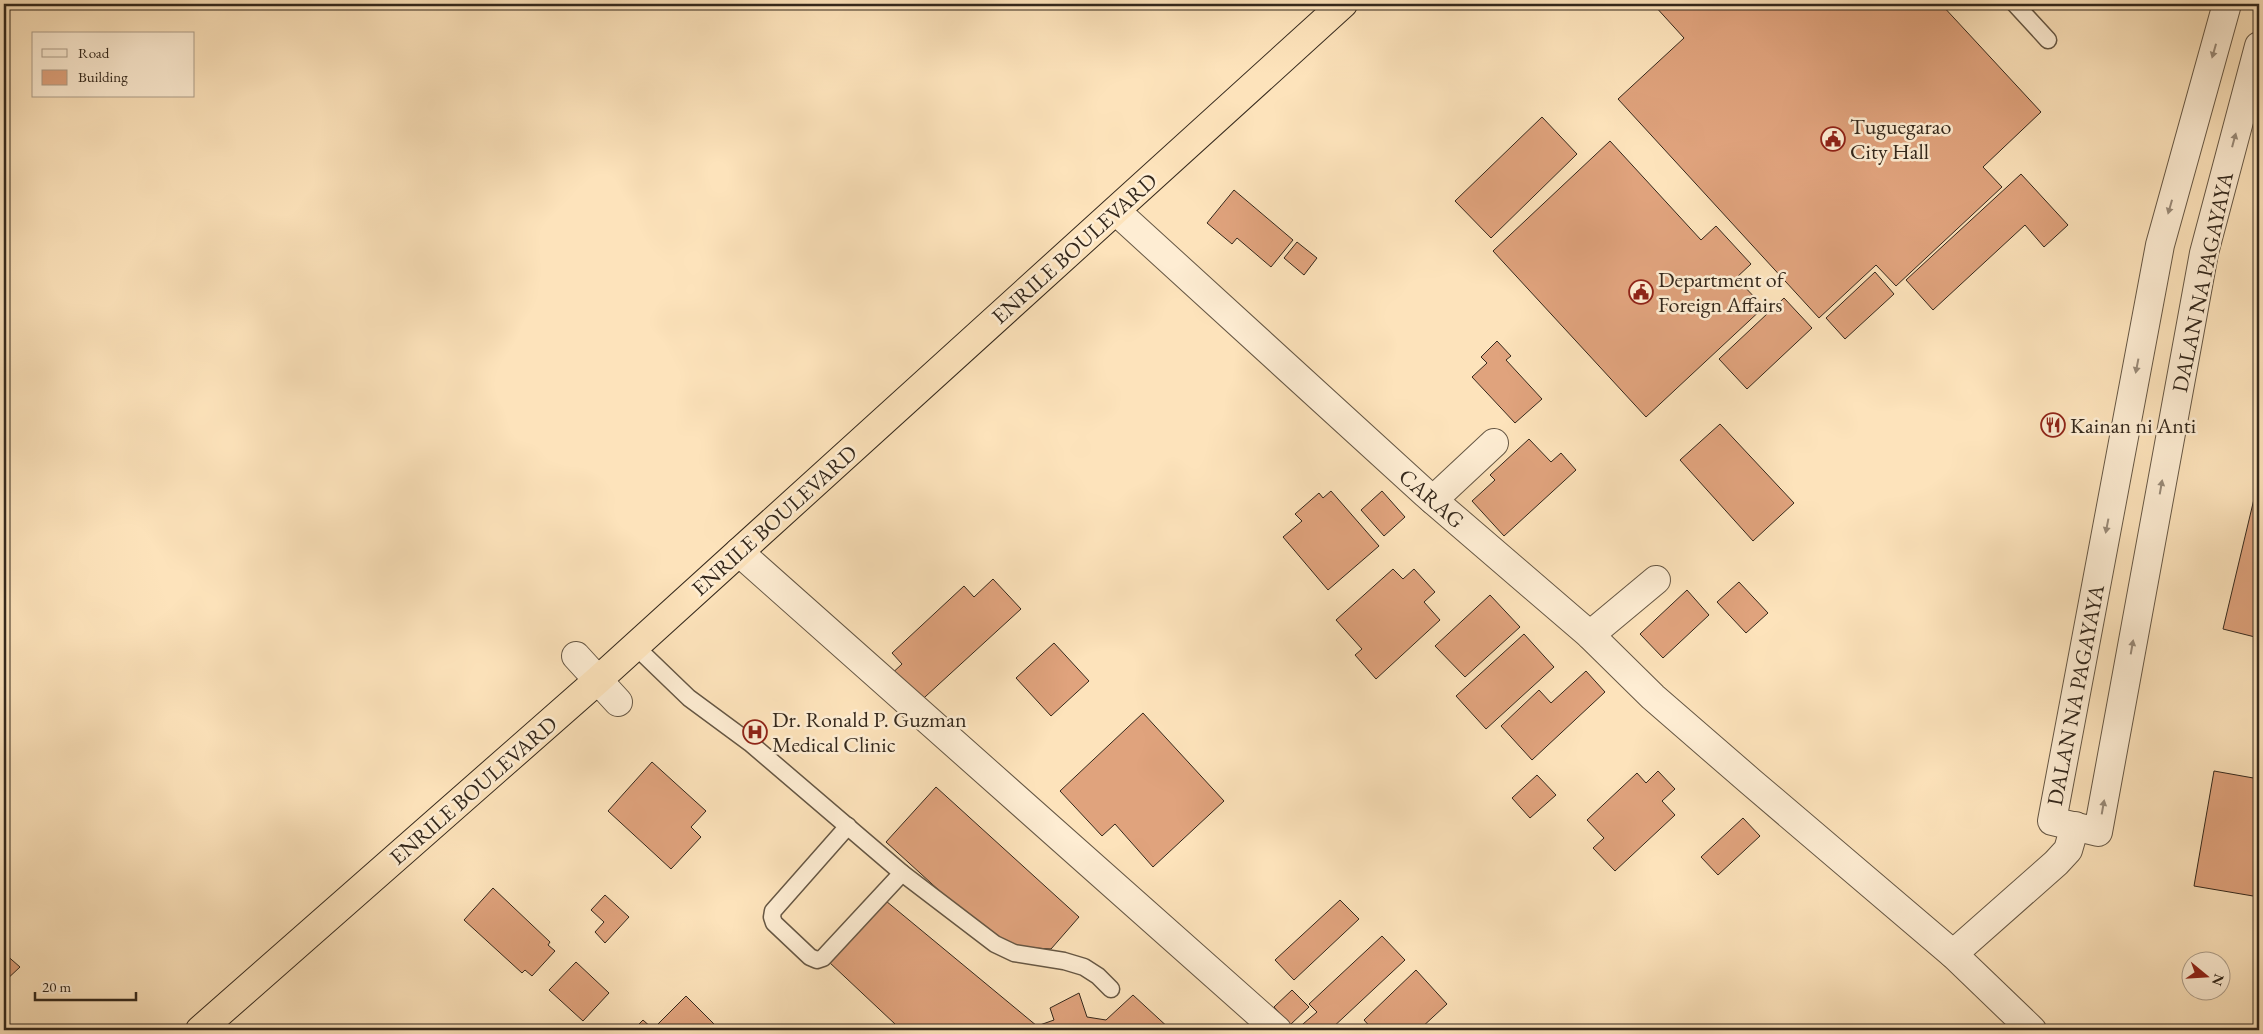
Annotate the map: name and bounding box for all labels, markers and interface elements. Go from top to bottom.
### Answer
legend [32,32,195,98]
text: Road [78,43,110,62]
one-way arrow [2210,43,2218,58]
text: Building [78,67,128,86]
place label: Tuguegarao City Hall [1850,112,1952,166]
public building icon: Tuguegarao City Hall [1820,126,1846,152]
one-way arrow [2230,133,2238,148]
street label: ENRILE BOULEVARD [985,166,1163,331]
street label: DALAN NA PAGAYAYA [2165,169,2240,395]
one-way arrow [2166,200,2174,215]
place label: Department of Foreign Affairs [1658,265,1787,319]
public building icon: Department of Foreign Affairs [1628,279,1654,305]
one-way arrow [2132,358,2140,374]
place label: Kainan ni Anti [2070,411,2196,440]
restaurant icon: Kainan ni Anti [2040,412,2066,438]
street label: ENRILE BOULEVARD [685,438,863,603]
street label: CARAG [1393,462,1471,535]
one-way arrow [2157,480,2165,495]
one-way arrow [2103,518,2111,533]
street label: DALAN NA PAGAYAYA [2040,581,2111,808]
one-way arrow [2128,639,2136,655]
place label: Dr. Ronald P. Guzman Medical Clinic [772,705,967,759]
street label: ENRILE BOULEVARD [383,709,563,871]
hospital icon: Dr. Ronald P. Guzman Medical Clinic [742,719,768,745]
one-way arrow [2099,799,2107,815]
north arrow [2180,952,2230,1002]
scale bar [35,969,136,1001]
text: N [2208,972,2229,989]
text: 20 m [42,977,71,996]

